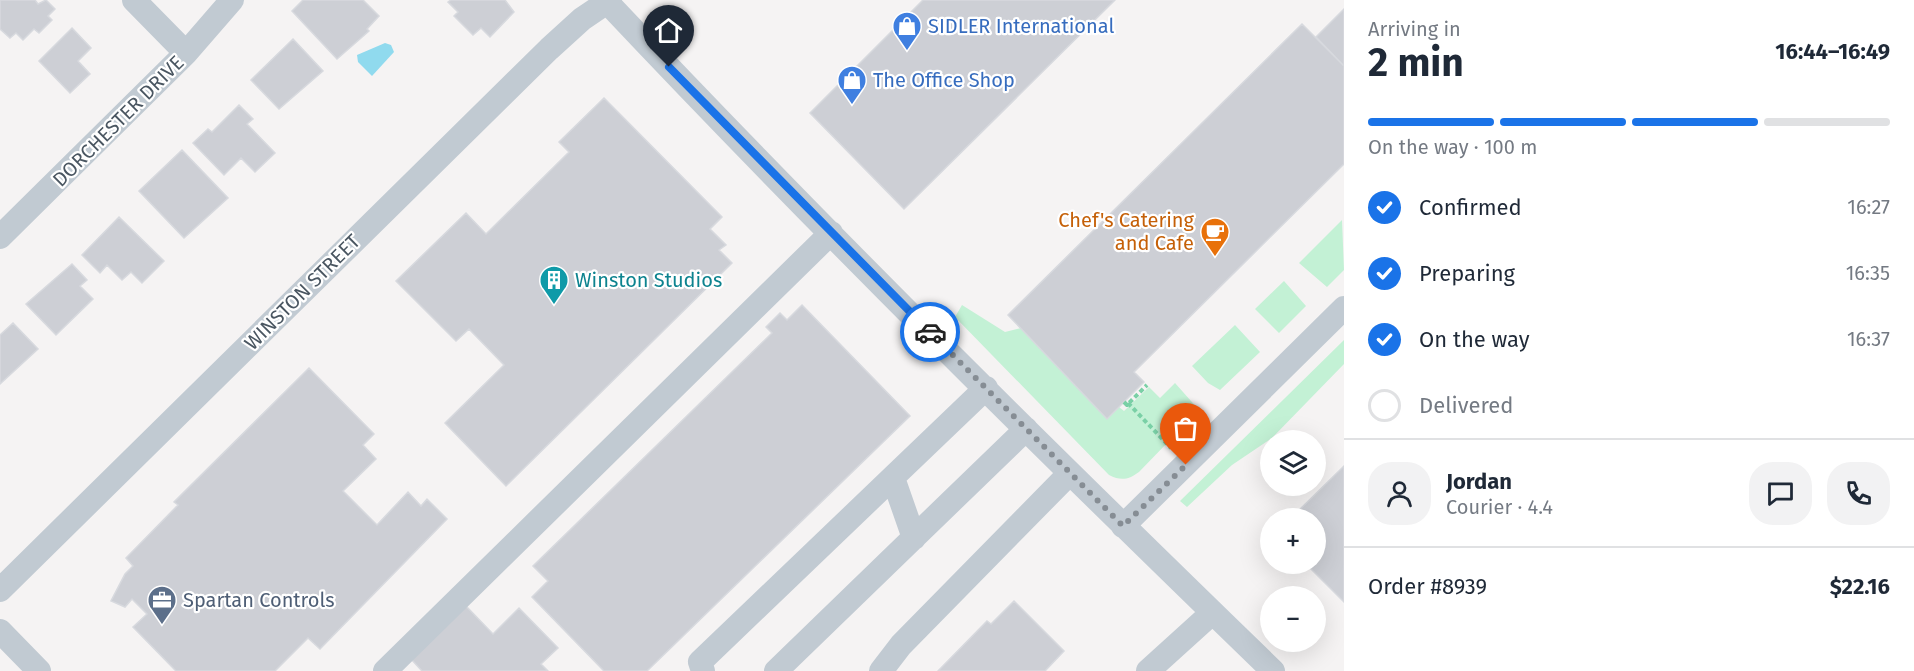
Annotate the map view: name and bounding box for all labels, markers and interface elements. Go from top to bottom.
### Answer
pin [643,5,694,67]
shop icon: SIDLER International [891,10,923,52]
icon: home [652,14,685,47]
place label: SIDLER International [928,14,1114,38]
text: Arriving in [1368,17,1461,41]
text: 16:44–16:49 [1775,38,1890,65]
text: 2 min [1368,40,1464,86]
street label: DORCHESTER DRIVE [47,50,189,192]
shop icon: The Office Shop [836,64,868,106]
place label: The Office Shop [873,68,1015,92]
text: On the way · 100 m [1368,135,1537,159]
icon: check [1368,191,1401,224]
text: Confirmed [1419,194,1522,221]
text: 16:27 [1847,195,1890,219]
place label: Chef's Catering and Cafe [1058,208,1195,255]
cafe icon: Chef's Catering and Cafe [1199,216,1231,258]
street label: WINSTON STREET [239,229,365,355]
icon: check [1368,257,1401,290]
text: Preparing [1419,260,1515,287]
text: 16:35 [1846,261,1890,285]
building icon: Winston Studios [538,264,570,306]
place label: Winston Studios [575,268,722,292]
courier [900,302,960,362]
icon: car [914,316,947,349]
icon: check [1368,323,1401,356]
text: On the way [1419,326,1530,353]
text: 16:37 [1847,327,1890,351]
text: Delivered [1419,392,1514,419]
pin [1160,403,1211,465]
icon: bag [1169,412,1202,445]
map controls [1260,430,1326,652]
button: layers [1260,430,1326,496]
button: person [1368,462,1431,525]
button: chat [1749,462,1812,525]
button: phone [1827,462,1890,525]
text: Jordan [1446,468,1512,495]
text: Courier · 4.4 [1446,495,1553,519]
button: + [1260,508,1326,574]
text: Order #8939 [1368,573,1487,600]
text: $22.16 [1830,573,1890,600]
office icon: Spartan Controls [146,584,178,626]
button: − [1260,586,1326,652]
place label: Spartan Controls [183,588,335,612]

